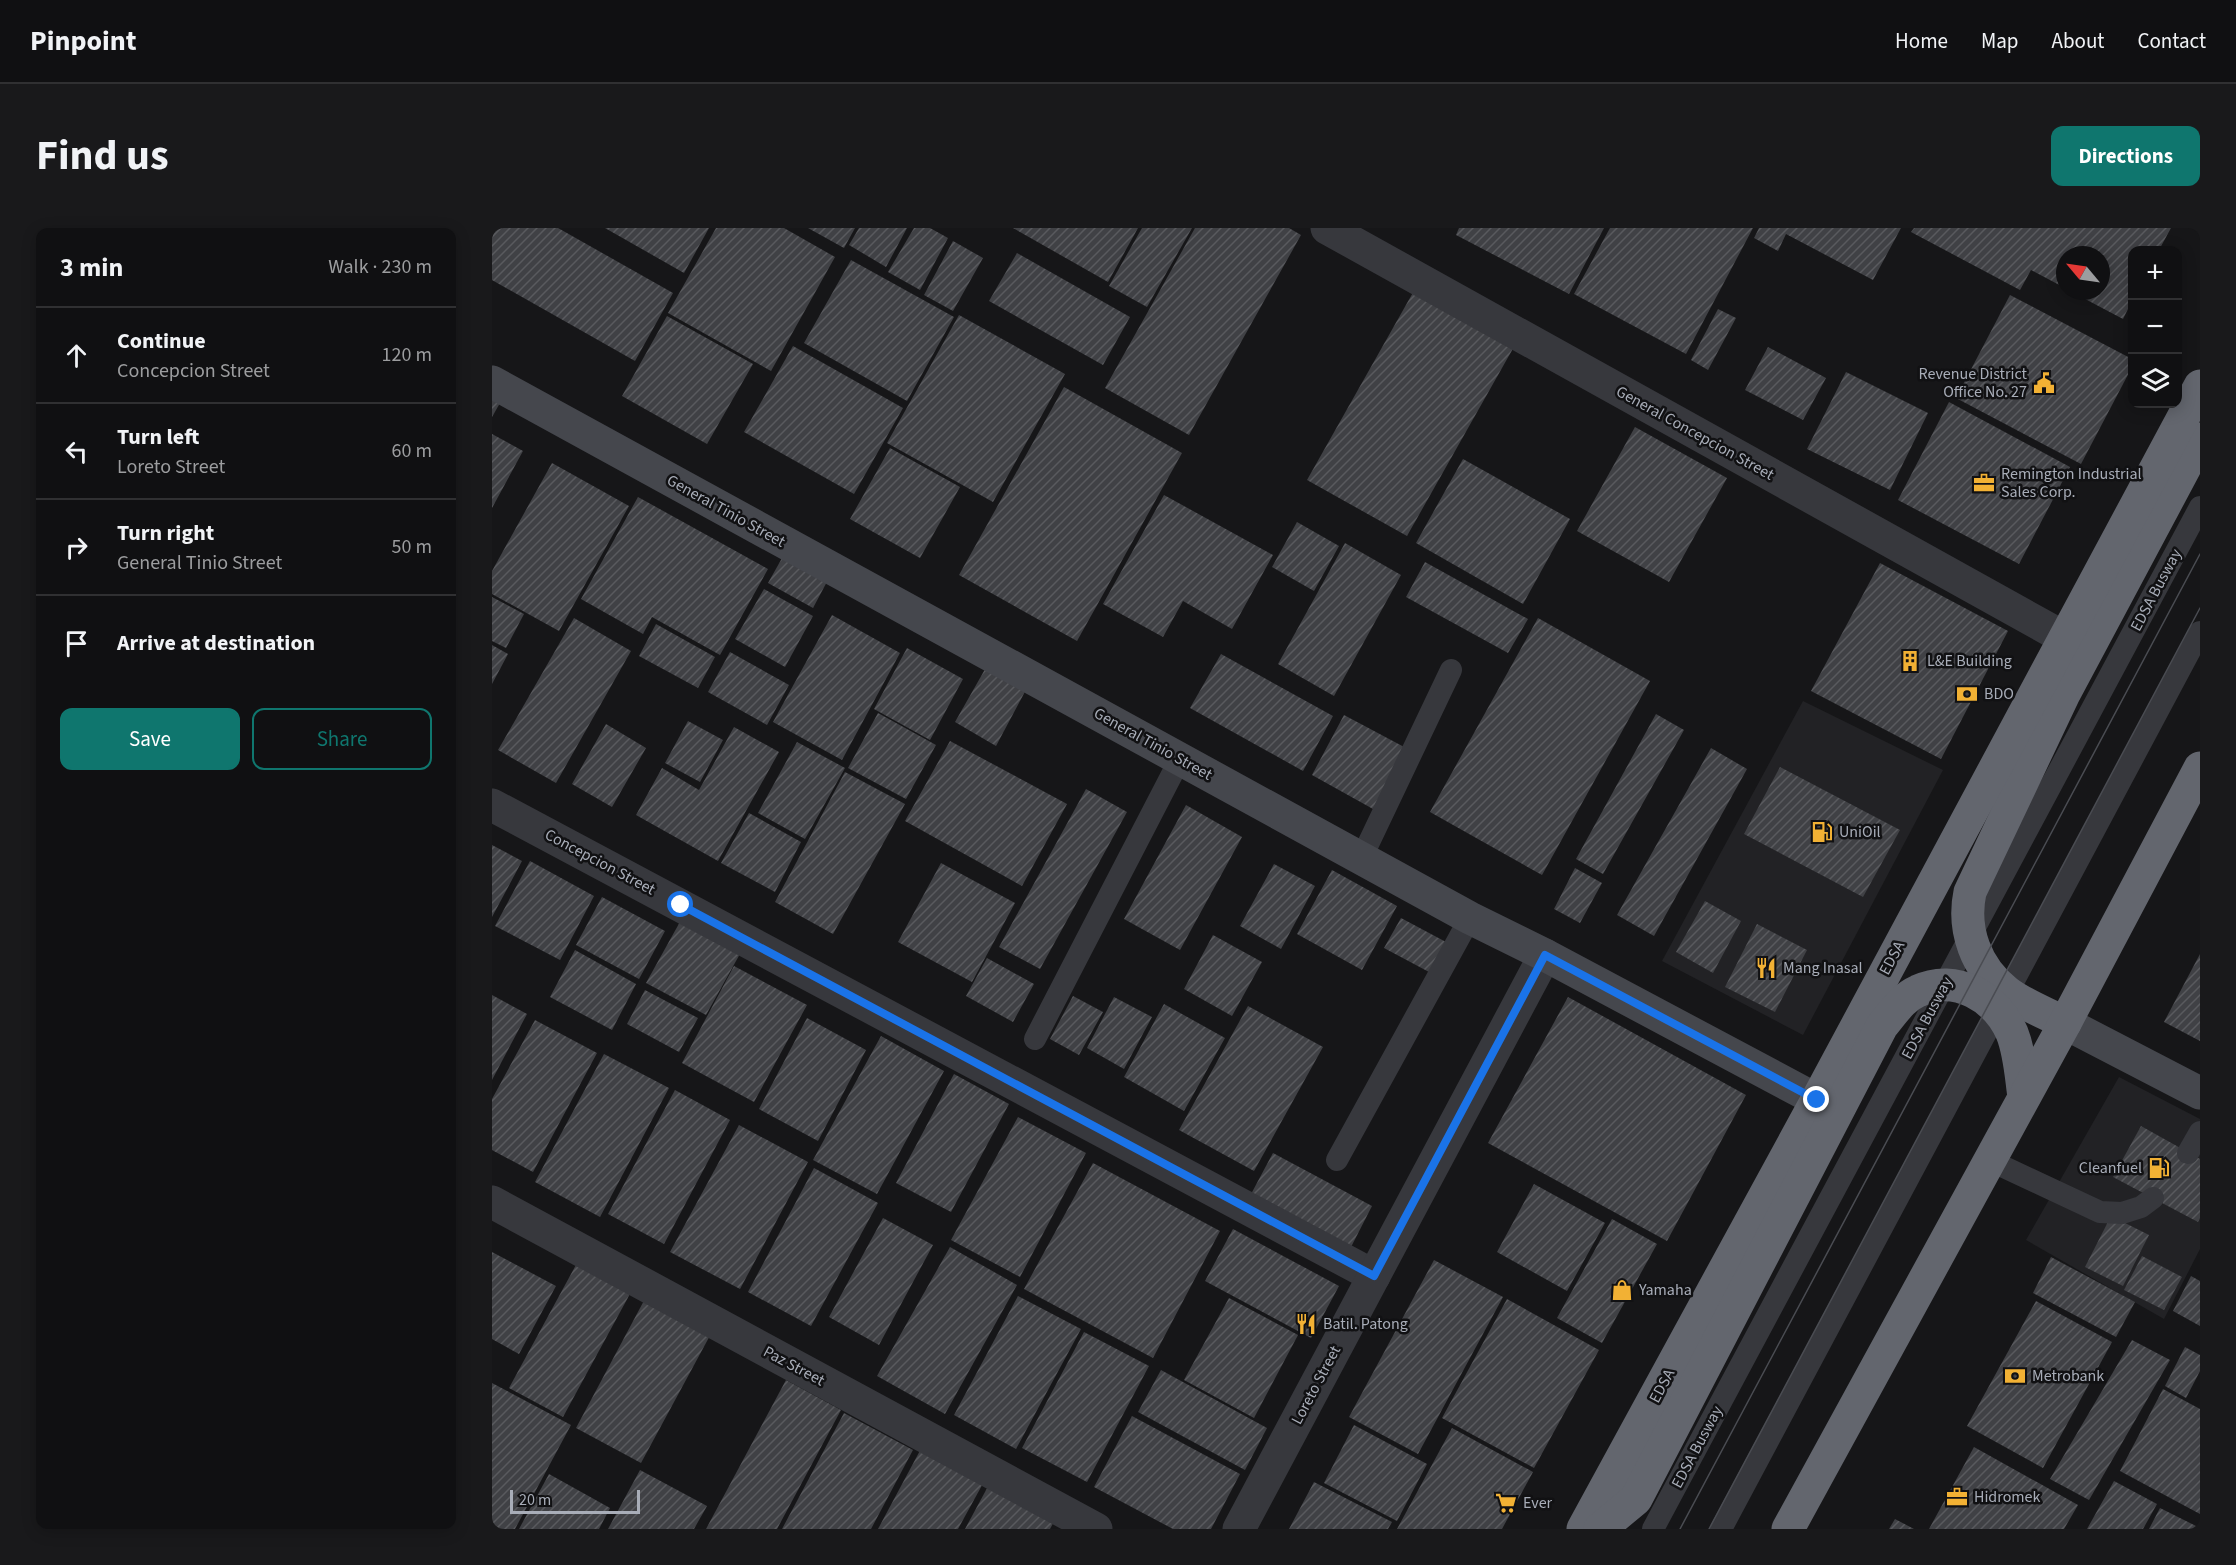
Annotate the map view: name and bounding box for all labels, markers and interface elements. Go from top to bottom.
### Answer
text: Pinpoint [30,21,137,61]
text: Home [1895,26,1948,56]
text: Map [1981,26,2019,56]
text: About [2052,26,2104,56]
text: Contact [2137,26,2206,56]
text: Find us [36,126,169,186]
button: Directions [2051,126,2200,186]
north arrow [2056,246,2110,300]
map controls [2128,246,2182,408]
button: + [2128,246,2182,300]
text: 3 min [60,249,123,286]
text: Walk · 230 m [328,253,432,281]
button: − [2128,300,2182,354]
text: Continue [117,325,206,357]
icon: ahead [60,339,93,372]
text: 120 m [382,341,432,369]
button: layers [2128,354,2182,408]
text: Concepcion Street [117,357,270,385]
place label: Revenue District Office No. 27 [1918,363,2028,403]
public building icon: Revenue District Office No. 27 [2032,371,2056,395]
street label: General Concepcion Street [1612,380,1778,486]
text: Turn left [117,421,199,453]
icon: left [60,435,93,468]
text: 60 m [392,437,432,465]
text: Loreto Street [117,453,225,481]
place label: Remington Industrial Sales Corp. [2001,463,2142,503]
street label: General Tinio Street [663,469,790,553]
office icon: Remington Industrial Sales Corp. [1972,471,1996,495]
text: Turn right [117,517,214,549]
icon: right [60,531,93,564]
text: 50 m [392,533,432,561]
street label: EDSA Busway [2125,544,2187,635]
text: General Tinio Street [117,549,282,577]
icon: arrive [60,627,93,660]
text: Arrive at destination [117,627,315,659]
building icon: L&E Building [1898,649,1922,673]
place label: L&E Building [1927,650,2012,672]
bank icon: BDO [1955,682,1979,706]
place label: BDO [1984,683,2014,705]
street label: General Tinio Street [1090,702,1217,786]
button: Save [60,708,240,770]
button: Share [252,708,432,770]
fuel station icon: UniOil [1810,820,1834,844]
place label: UniOil [1839,821,1881,843]
street label: Concepcion Street [541,824,660,901]
route start [667,891,693,917]
street label: EDSA [1874,937,1910,979]
restaurant icon: Mang Inasal [1754,956,1778,980]
place label: Mang Inasal [1783,957,1863,979]
street label: EDSA Busway [1896,972,1958,1063]
route end [1803,1086,1829,1112]
fuel station icon: Cleanfuel [2147,1156,2171,1180]
place label: Cleanfuel [2079,1157,2142,1179]
shop icon: Yamaha [1610,1278,1634,1302]
place label: Yamaha [1638,1279,1692,1301]
restaurant icon: Batil. Patong [1294,1312,1318,1336]
place label: Batil. Patong [1323,1313,1408,1335]
street label: Paz Street [759,1341,829,1392]
street label: Loreto Street [1286,1341,1346,1428]
bank icon: Metrobank [2003,1364,2027,1388]
street label: EDSA [1644,1365,1680,1407]
place label: Metrobank [2032,1365,2104,1387]
street label: EDSA Busway [1666,1401,1728,1492]
office icon: Hidromek [1945,1485,1969,1509]
place label: Hidromek [1974,1486,2041,1508]
scale bar [510,1487,640,1514]
text: 20 m [519,1489,551,1511]
supermarket icon: Ever [1494,1491,1518,1515]
place label: Ever [1523,1492,1553,1514]

